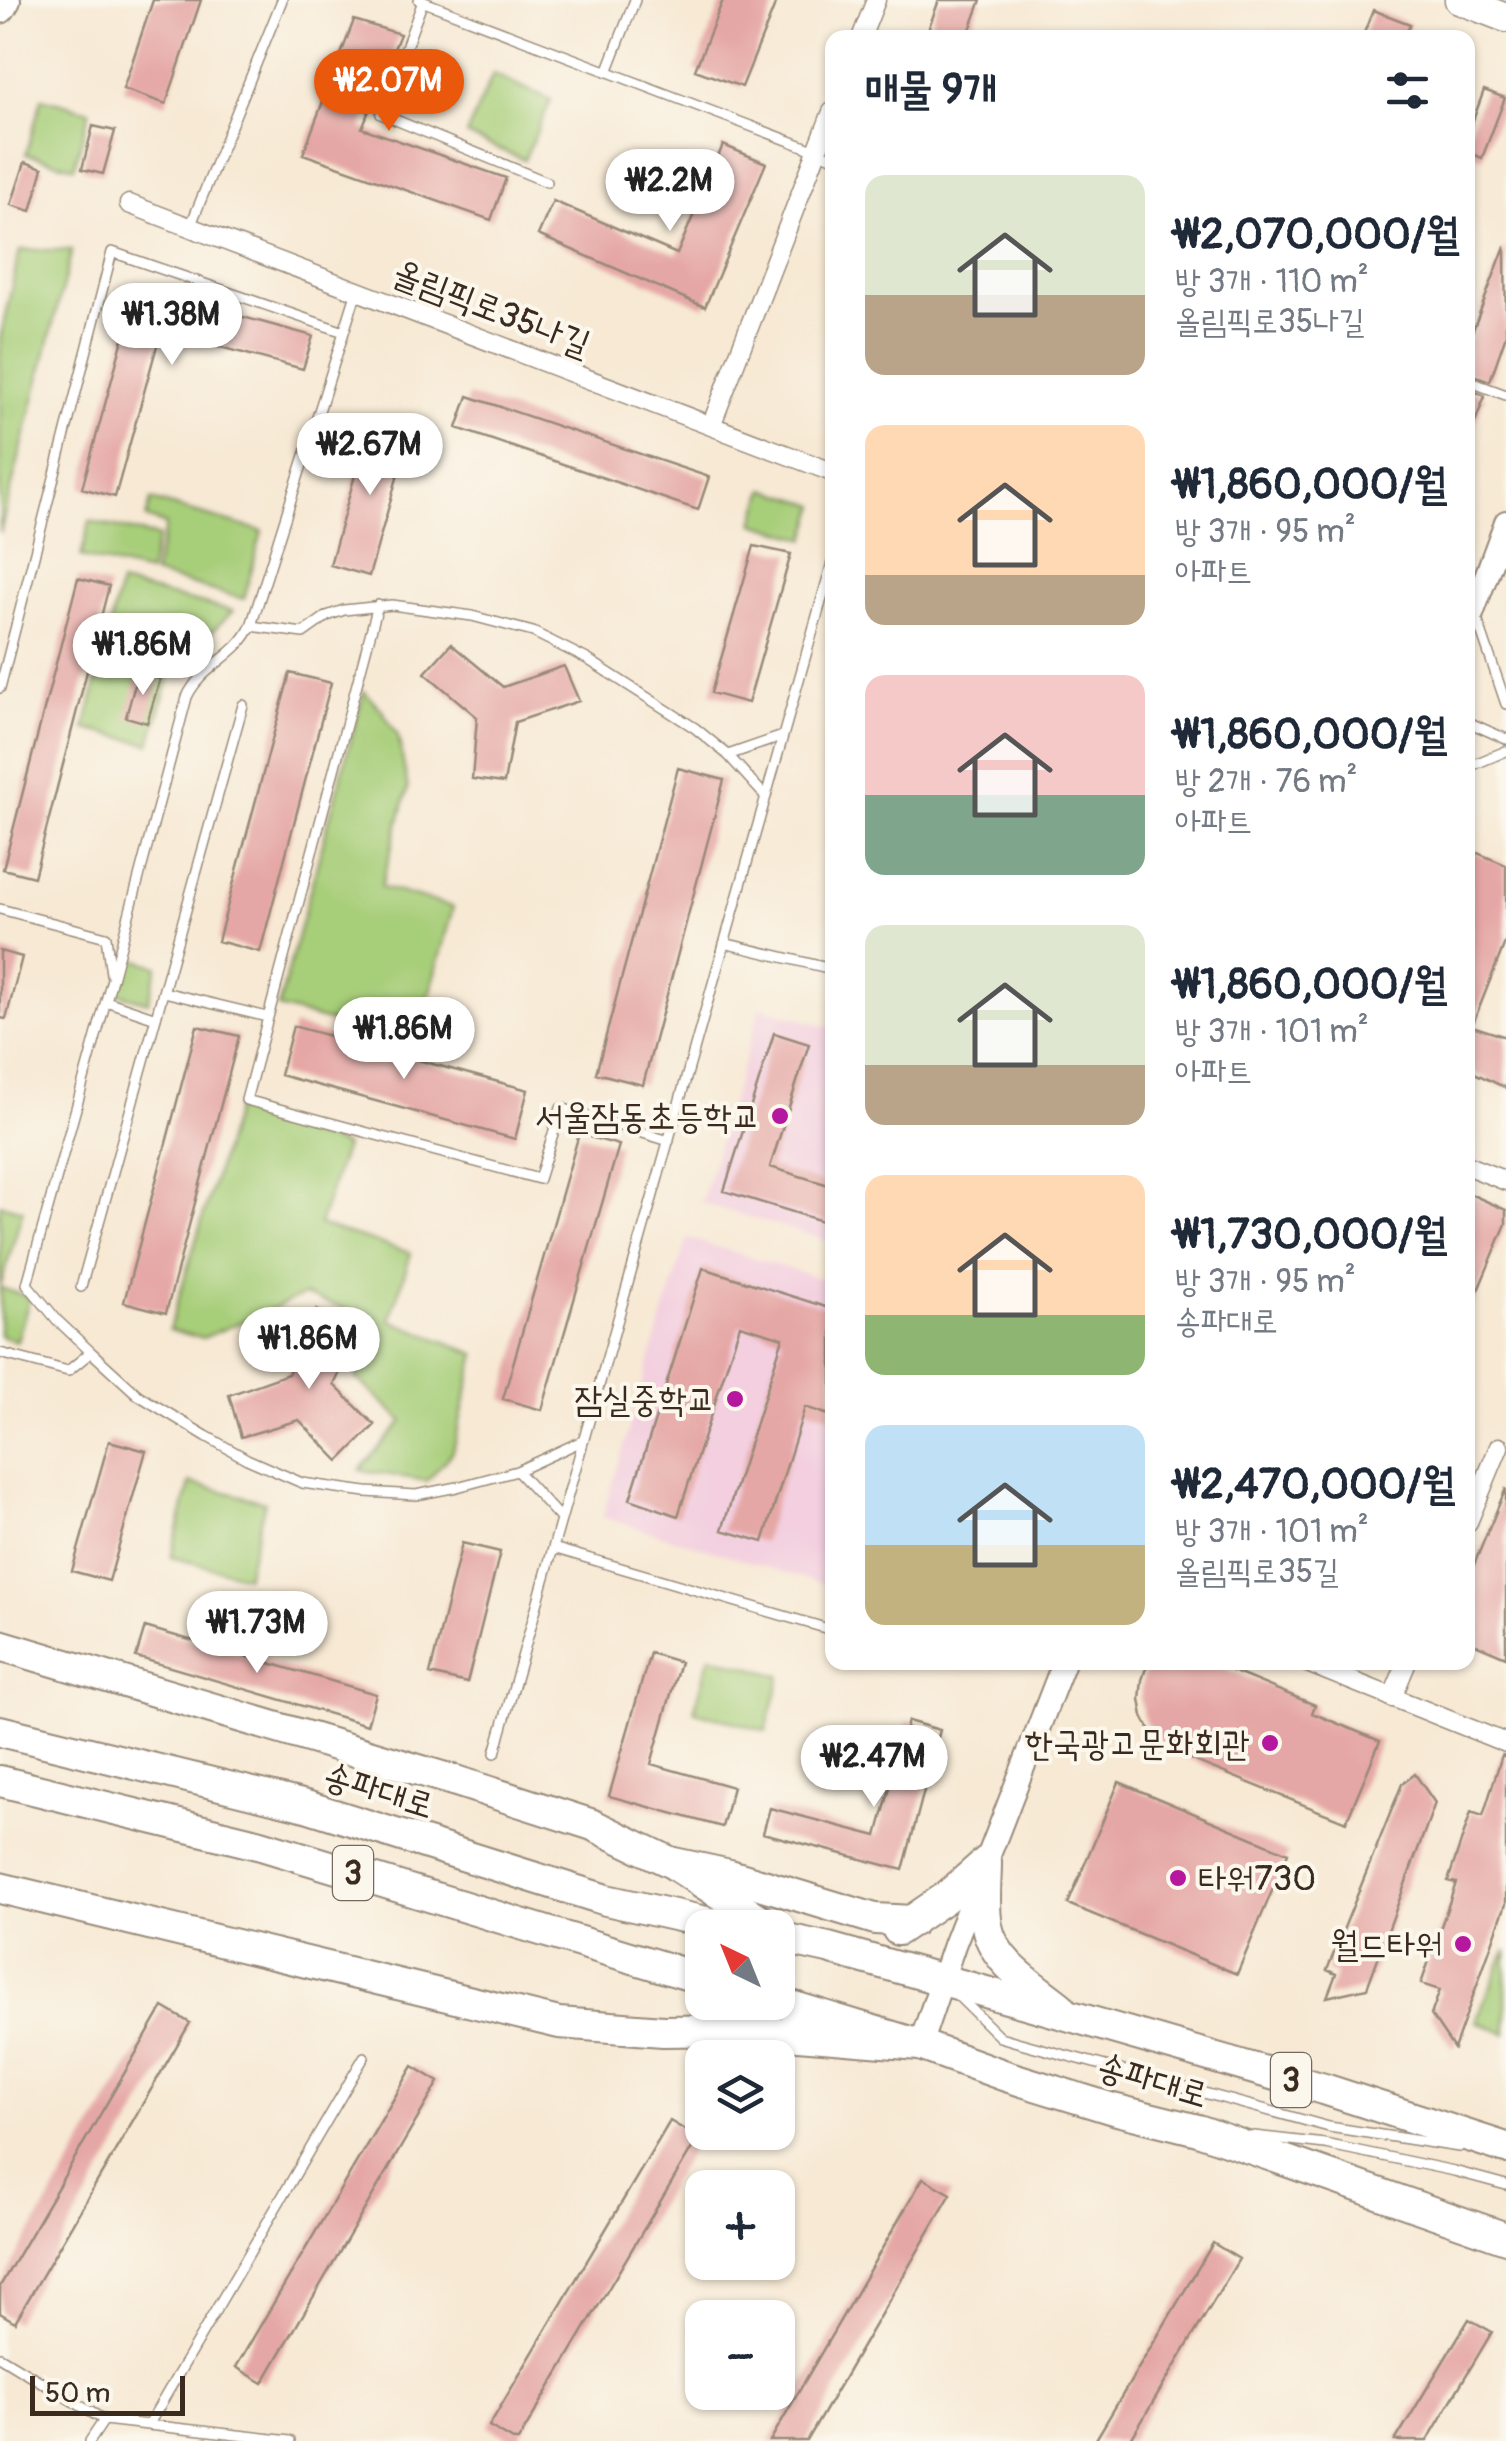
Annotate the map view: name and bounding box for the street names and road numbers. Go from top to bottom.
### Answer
street label: 올림픽로35나길 [387,251,596,367]
street label: 송파대로 [318,1753,439,1828]
road number: 3 [333,1846,373,1900]
street label: 송파대로 [1093,2044,1213,2118]
road number: 3 [1271,2053,1311,2107]

